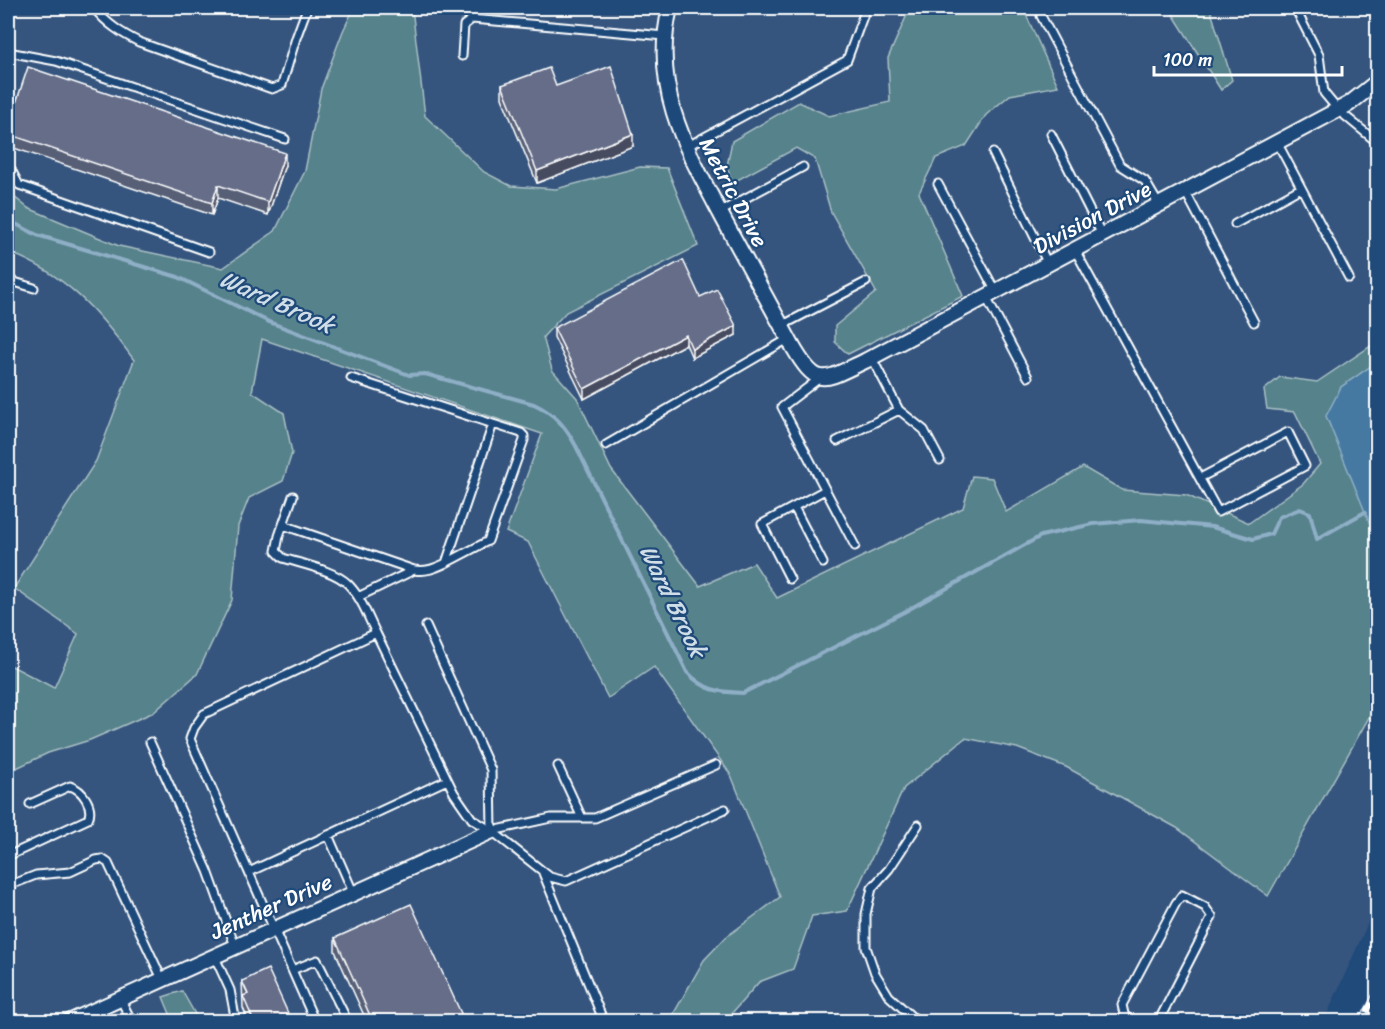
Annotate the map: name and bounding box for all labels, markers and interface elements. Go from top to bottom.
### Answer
scale bar [1154,39,1342,77]
text: 100 m [1163,44,1212,76]
street label: Metric Drive [688,130,779,255]
street label: Division Drive [1026,170,1159,265]
water label: Ward Brook [213,258,344,347]
water label: Ward Brook [628,537,720,668]
street label: Jenther Drive [203,862,339,951]

